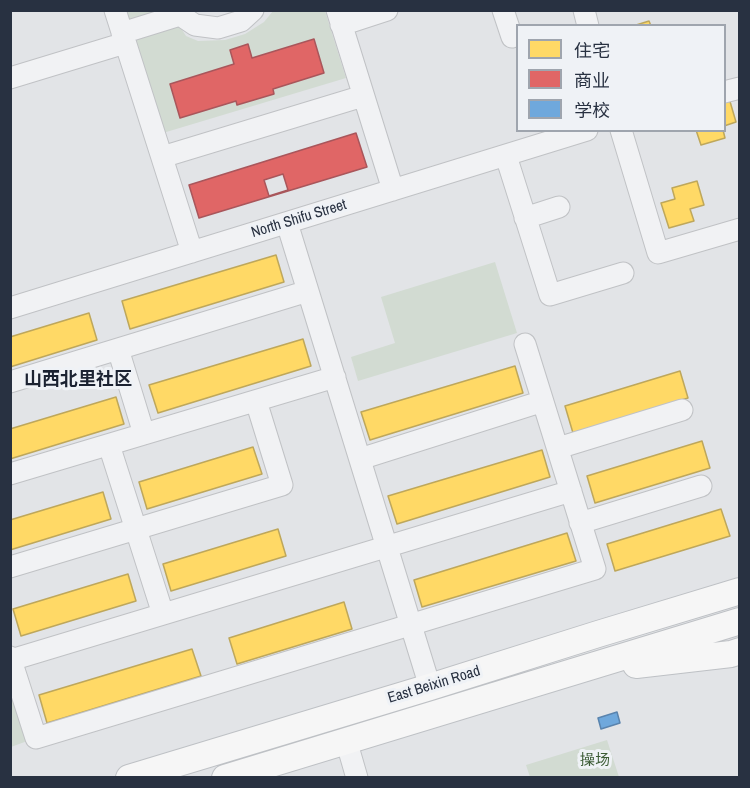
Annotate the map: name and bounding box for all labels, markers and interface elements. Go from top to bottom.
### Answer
legend [516,24,726,132]
text: 住宅 [574,38,610,63]
text: 商业 [574,68,610,93]
text: 学校 [574,98,610,123]
street label: North Shifu Street [249,196,349,242]
district label: 山西北里社区 [24,369,132,391]
street label: East Beixin Road [386,662,482,708]
park label: 操场 [580,752,610,770]

